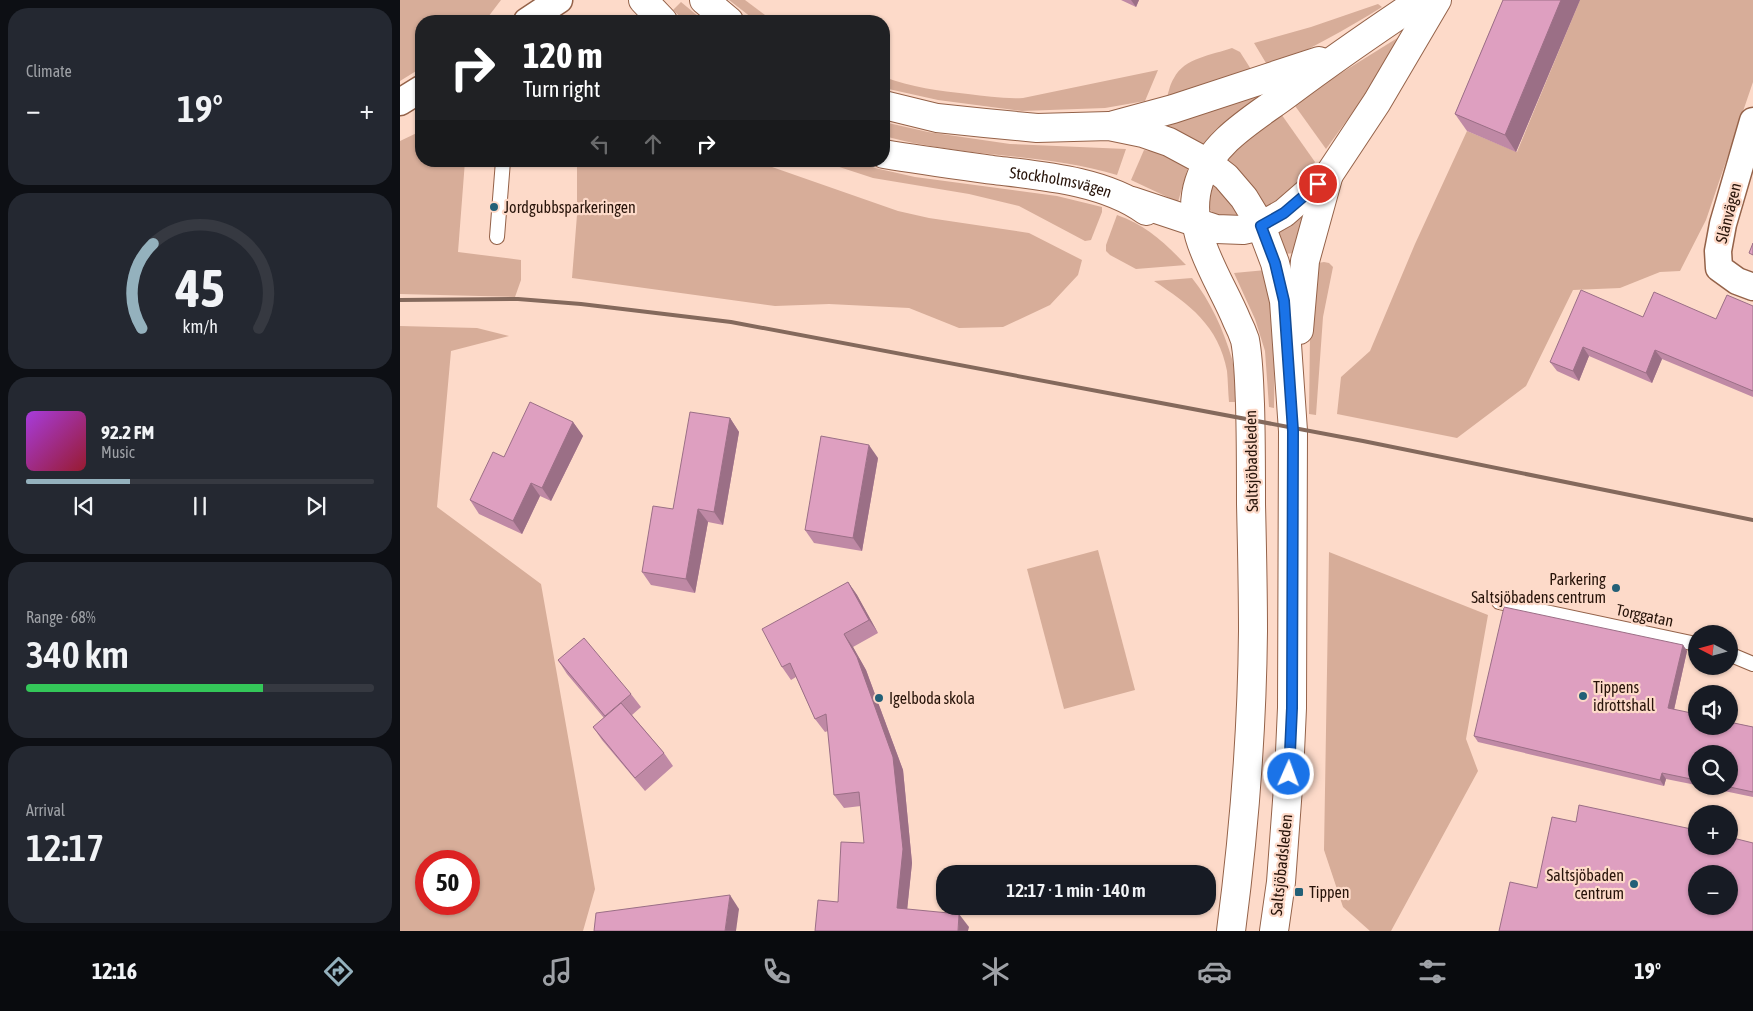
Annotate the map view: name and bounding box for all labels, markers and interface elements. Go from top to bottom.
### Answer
icon: right [440,35,505,100]
text: 120 m [523,35,602,75]
text: Climate [26,62,72,80]
text: Turn right [523,76,600,102]
text: 19° [177,87,223,130]
text: − [26,93,41,125]
text: + [359,93,374,125]
icon: left [586,130,614,158]
icon: ahead [639,130,667,158]
icon: right [692,130,720,158]
street label: Stockholmsvägen [1009,163,1114,201]
pin [1297,163,1339,205]
icon: arrive [1304,170,1332,198]
street label: Slånvägen [1712,181,1745,245]
place label: Jordgubbsparkeringen [504,198,636,217]
marker: Jordgubbsparkeringen [488,201,500,213]
text: 45 [175,258,224,318]
text: km/h [182,316,218,337]
street label: Saltsjöbadsleden [1241,410,1262,512]
text: 92.2 FM [101,421,154,443]
text: Music [101,443,135,461]
icon: previous [70,492,98,520]
icon: pause [186,492,214,520]
icon: next [302,492,330,520]
place label: Parkering Saltsjöbadens centrum [1471,570,1606,607]
marker: Parkering Saltsjöbadens centrum [1610,582,1622,594]
street label: Torggatan [1614,600,1675,631]
text: Range · 68% [26,608,96,626]
north arrow [1688,625,1738,675]
map controls [1688,625,1738,915]
text: 340 km [26,633,129,676]
place label: Tippens idrottshall [1593,678,1656,714]
button: sound [1688,685,1738,735]
place label: Igelboda skola [889,689,975,708]
marker: Tippens idrottshall [1577,690,1589,702]
marker: Igelboda skola [873,692,885,704]
button: search [1688,745,1738,795]
position arrow [1262,747,1314,799]
text: Arrival [26,801,65,819]
button: + [1688,805,1738,855]
street label: Saltsjöbadsleden [1267,813,1296,917]
text: 12:17 [26,826,104,869]
speed limit sign: 50 [415,850,480,915]
button: − [1688,865,1738,915]
place label: Saltsjöbaden centrum [1547,866,1624,902]
marker: Saltsjöbaden centrum [1628,878,1640,890]
text: 12:17 · 1 min · 140 m [1006,879,1146,901]
place label: Tippen [1309,883,1350,902]
marker: Tippen [1293,886,1305,898]
icon: directions [321,954,356,989]
icon: music [540,954,575,989]
icon: phone [759,954,794,989]
icon: climate [978,954,1013,989]
icon: car [1197,954,1232,989]
icon: filters [1415,954,1450,989]
text: 12:16 [92,958,137,984]
text: 19° [1634,958,1661,984]

